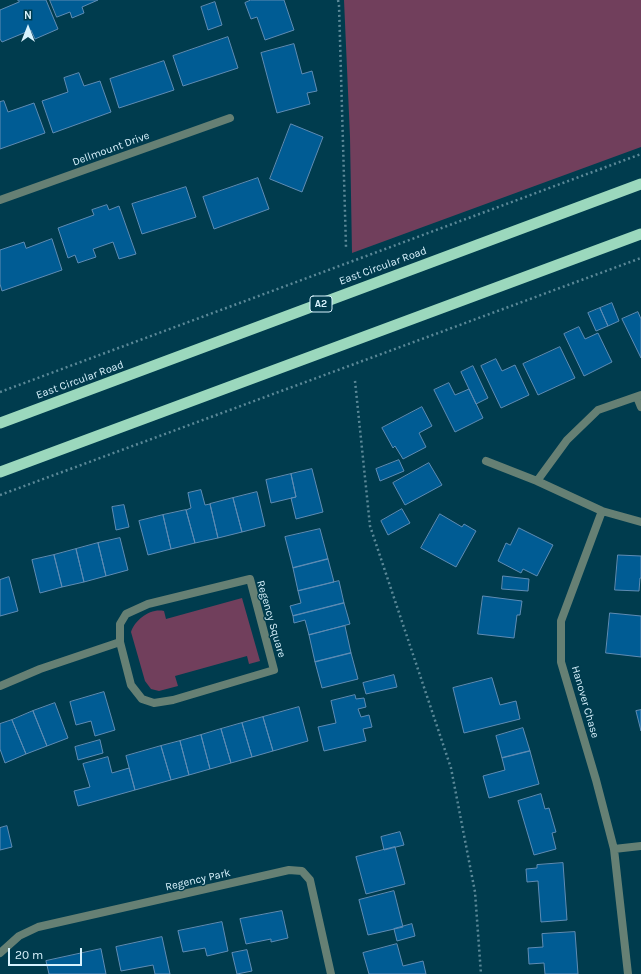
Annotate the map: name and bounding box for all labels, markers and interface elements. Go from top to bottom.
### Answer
north arrow [8,8,48,48]
text: N [24,9,32,22]
street label: Dellmount Drive [71,129,151,169]
street label: East Circular Road [337,244,429,288]
road number: A2 [310,296,332,312]
street label: East Circular Road [34,358,126,402]
street label: Regency Square [254,579,288,659]
street label: Hanover Chase [568,664,602,740]
street label: Regency Park [164,866,232,894]
scale bar [10,940,84,966]
text: 20 m [15,948,43,962]

